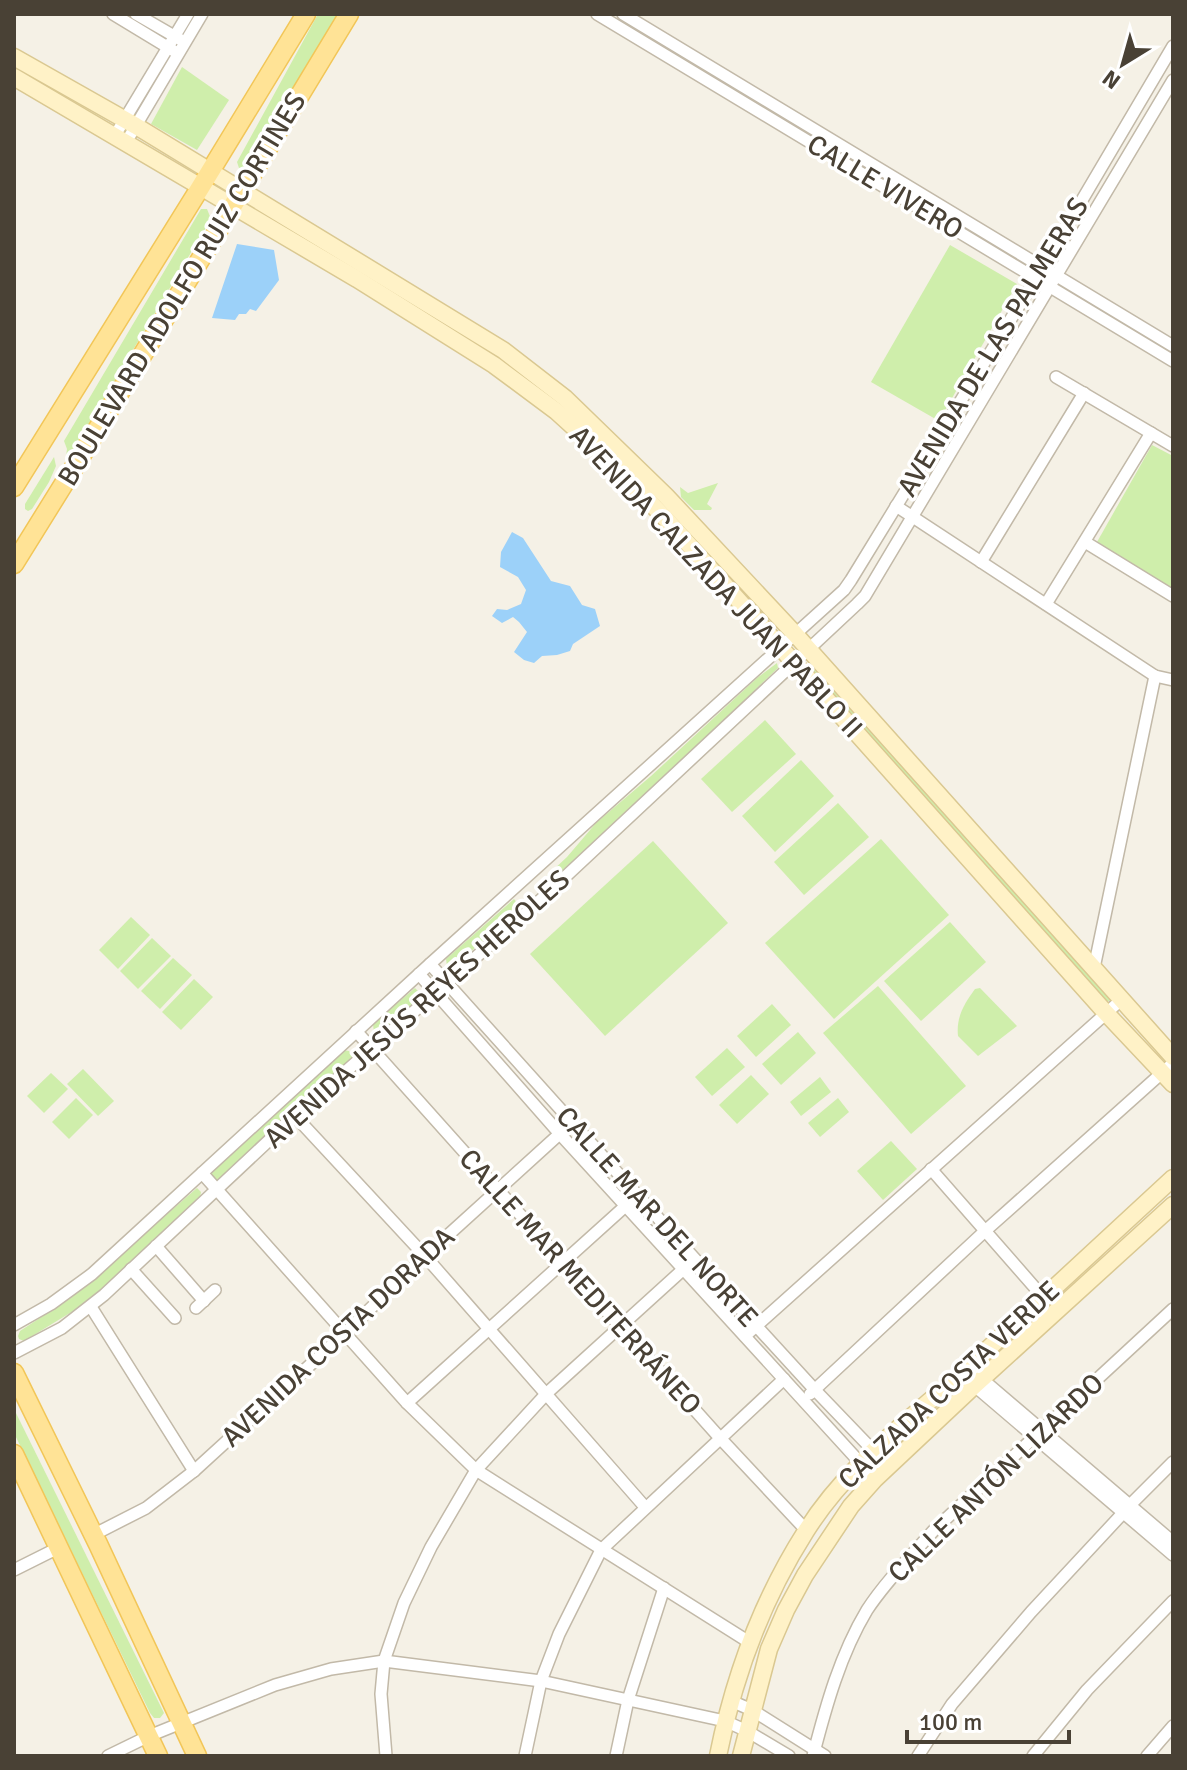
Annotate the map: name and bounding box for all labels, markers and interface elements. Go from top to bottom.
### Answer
north arrow [1083,24,1163,104]
text: N [1097,64,1126,95]
street label: BOULEVARD ADOLFO RUIZ CORTINES [51,86,313,492]
street label: CALLE VIVERO [801,127,969,247]
street label: AVENIDA DE LAS PALMERAS [890,191,1096,503]
street label: AVENIDA CALZADA JUAN PABLO II [562,419,870,745]
street label: AVENIDA JESÚS REYES HEROLES [257,863,577,1155]
street label: CALLE MAR DEL NORTE [549,1100,765,1334]
street label: CALLE MAR MEDITERRÁNEO [452,1142,708,1422]
street label: AVENIDA COSTA DORADA [214,1220,462,1454]
street label: CALZADA COSTA VERDE [831,1274,1067,1496]
street label: CALLE ANTÓN LIZARDO [881,1366,1111,1590]
scale bar [907,1694,1069,1744]
text: 100 m [919,1707,982,1737]

